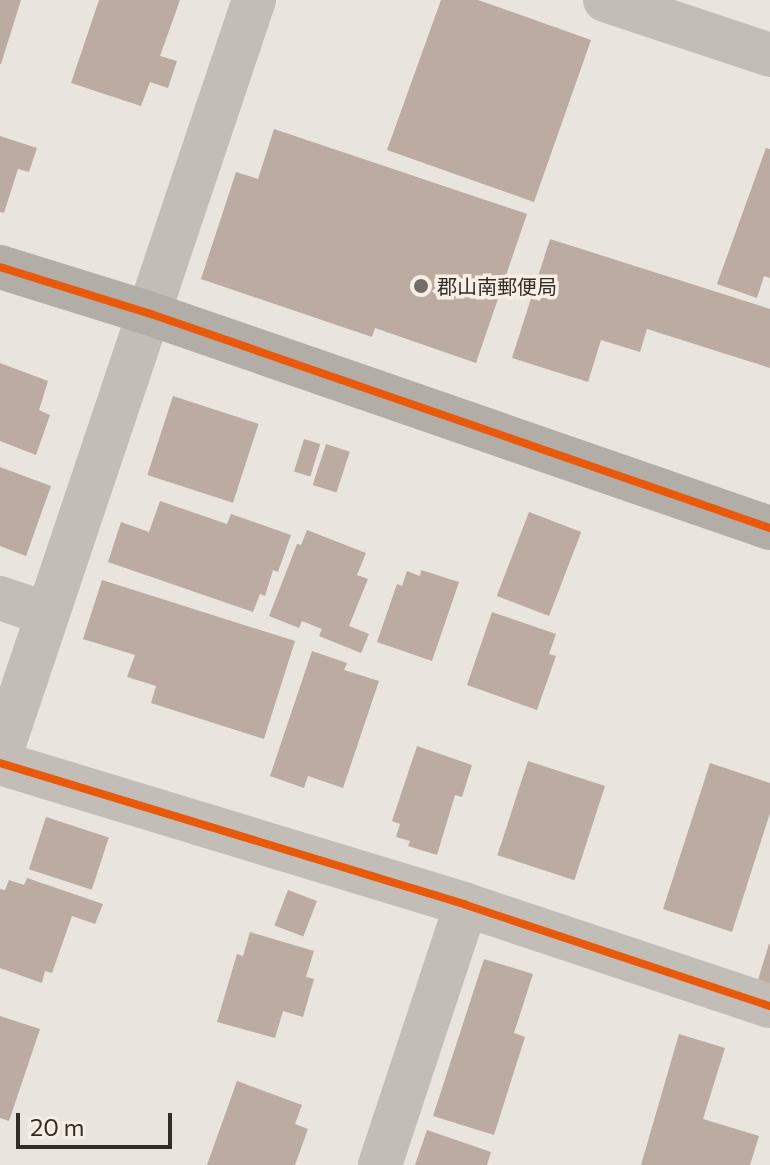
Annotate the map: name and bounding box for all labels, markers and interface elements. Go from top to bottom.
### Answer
place label: 郡山南郵便局 [437,274,557,298]
marker: 郡山南郵便局 [412,277,430,295]
scale bar [20,1097,176,1147]
text: 20 m [30,1112,84,1141]

